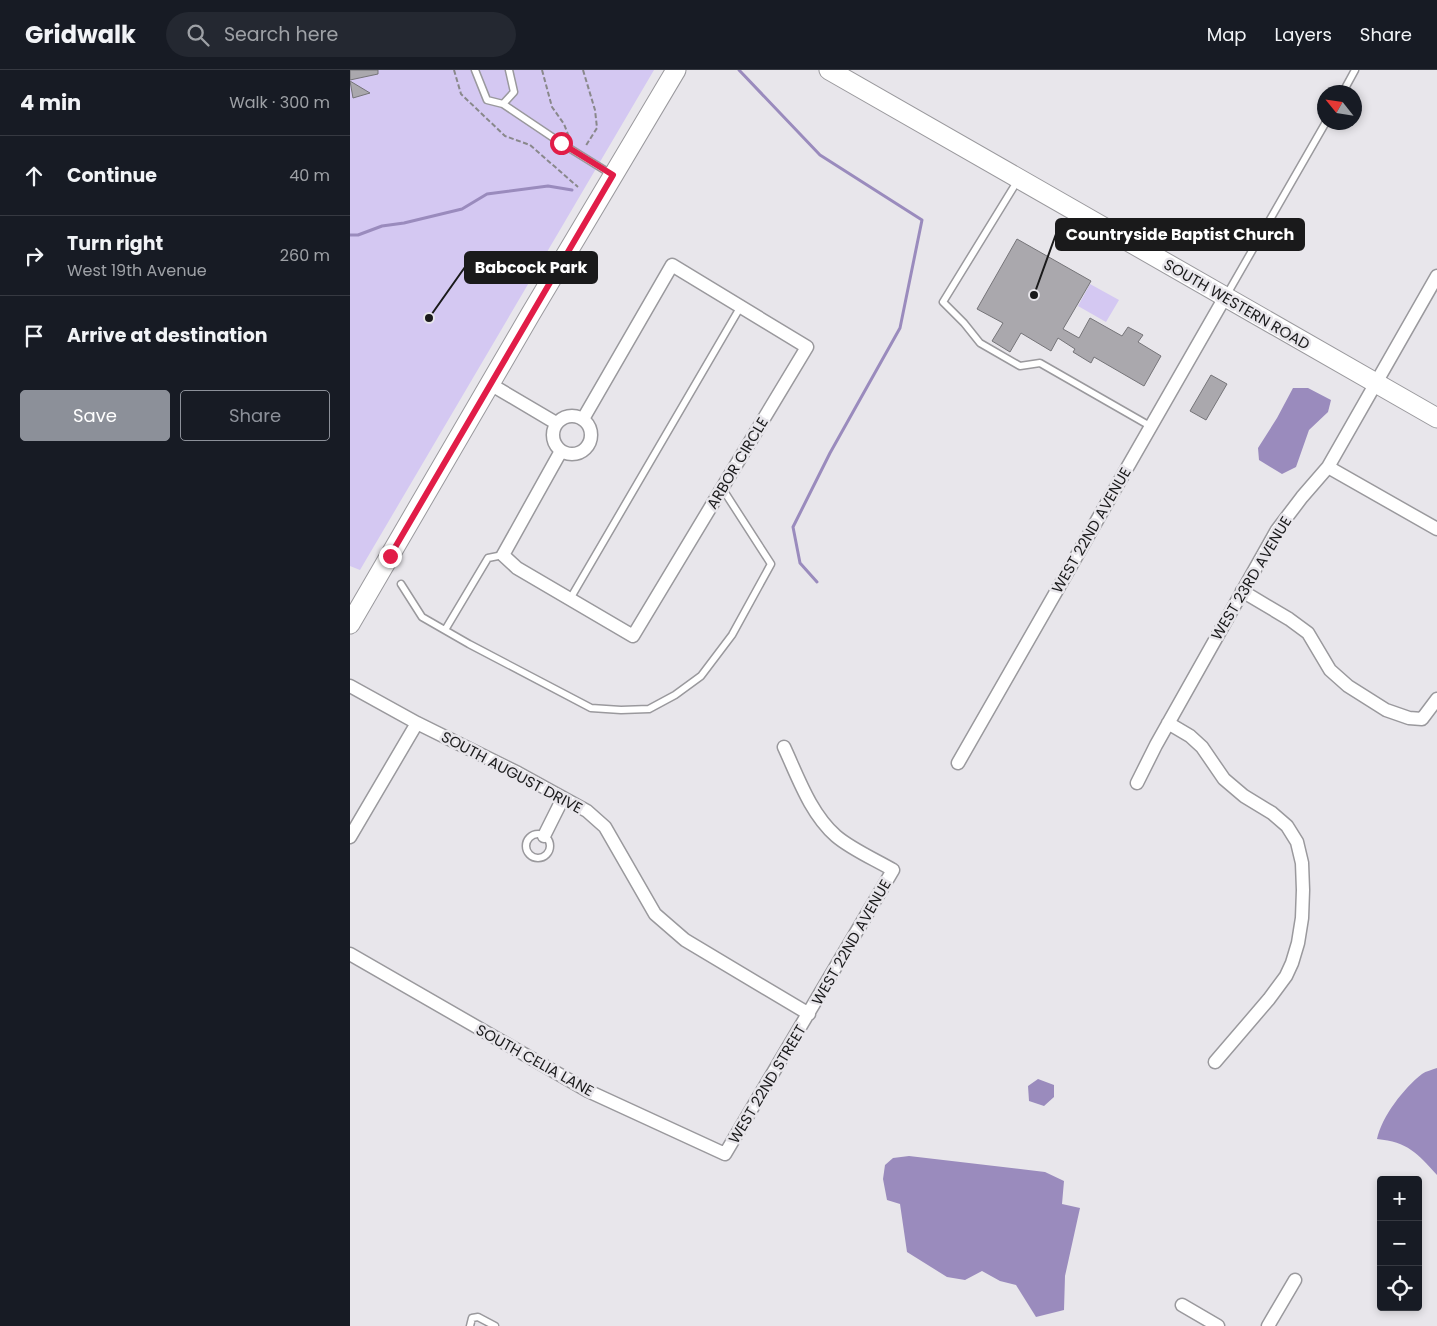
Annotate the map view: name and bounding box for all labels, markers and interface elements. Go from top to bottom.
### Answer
search box [166,12,516,57]
text: Gridwalk [25,18,136,51]
icon: search [184,21,212,49]
text: Search here [224,21,338,48]
text: Map [1207,22,1247,47]
text: Layers [1275,22,1332,47]
text: Share [1360,22,1412,47]
north arrow [1317,85,1362,130]
text: 4 min [20,88,81,117]
text: Walk · 300 m [229,91,330,114]
route start [550,132,573,155]
icon: ahead [20,162,48,190]
text: Continue [67,162,157,189]
text: 40 m [289,164,330,187]
callout: Countryside Baptist Church [1056,219,1304,250]
text: Countryside Baptist Church [1066,223,1294,246]
text: Turn right [67,230,163,257]
icon: right [20,242,48,270]
text: 260 m [280,244,330,267]
callout: Babcock Park [465,252,597,283]
street label: SOUTH WESTERN ROAD [1160,254,1314,354]
text: Babcock Park [475,256,587,279]
text: West 19th Avenue [67,259,207,282]
icon: arrive [20,322,48,350]
text: Arrive at destination [67,322,268,349]
button: Save [20,390,170,441]
button: Share [180,390,330,441]
street label: ARBOR CIRCLE [701,413,773,513]
street label: WEST 22ND AVENUE [1046,463,1136,597]
street label: WEST 23RD AVENUE [1206,512,1296,644]
route end [379,545,402,568]
street label: SOUTH AUGUST DRIVE [438,726,586,818]
street label: WEST 22ND AVENUE [806,875,896,1009]
street label: SOUTH CELIA LANE [472,1019,598,1101]
street label: WEST 22ND STREET [723,1021,811,1147]
map controls [1377,1176,1422,1311]
button: + [1377,1176,1422,1221]
button: − [1377,1221,1422,1266]
button: locate [1377,1266,1422,1311]

